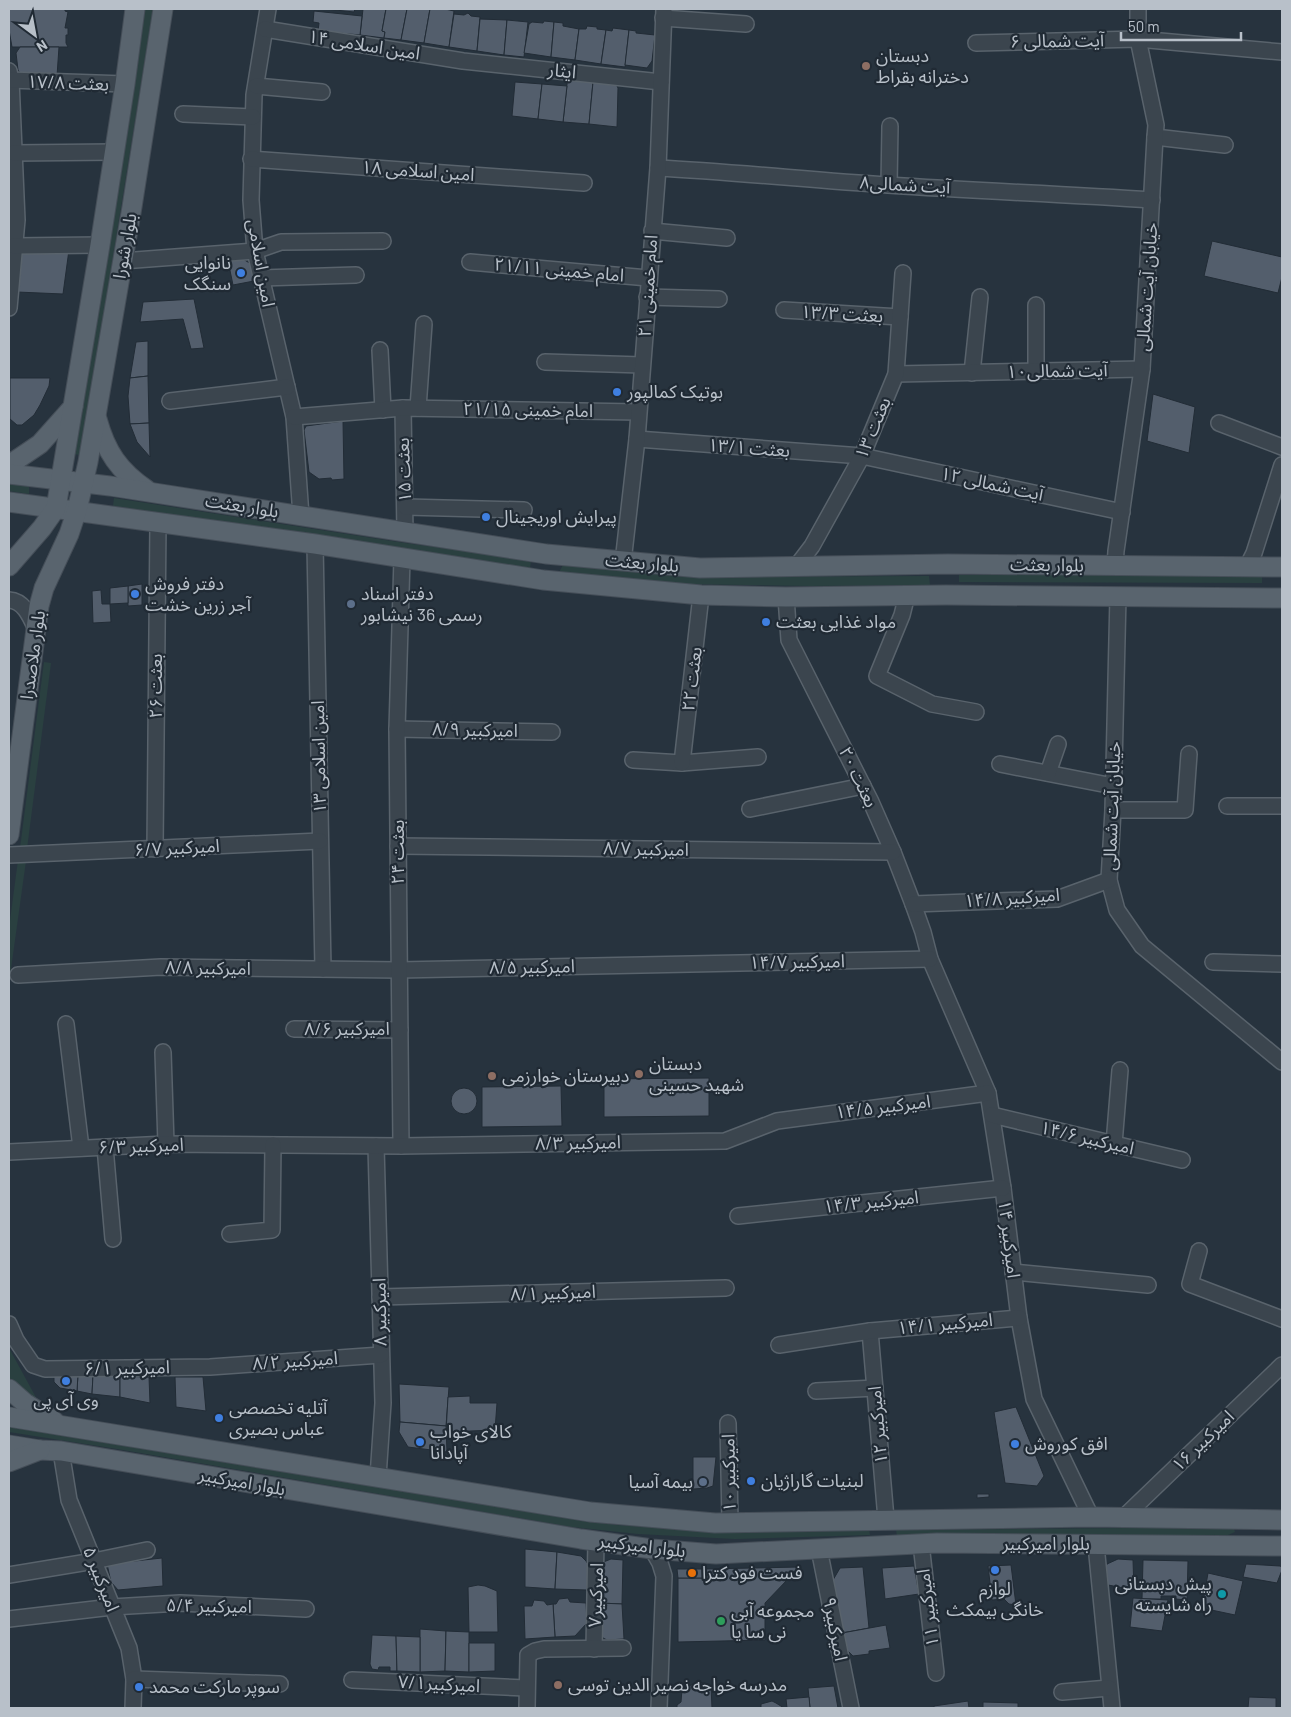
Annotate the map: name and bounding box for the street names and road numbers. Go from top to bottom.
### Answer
street label: امین اسلامی ۱۴ [306,24,422,65]
street label: آیت شمالی ۶ [1010,28,1105,53]
street label: ایثار [546,57,577,83]
street label: بعثت ۱۷/۸ [27,70,110,94]
street label: امین اسلامی ۱۸ [361,155,475,186]
street label: آیت شمالی۸ [859,171,952,198]
street label: بلوار شورا [107,211,142,281]
street label: امین اسلامی [242,217,281,309]
street label: خیابان آیت شمالی [1131,222,1162,352]
street label: امام خمینی ۲۱ [632,234,666,338]
street label: امام خمینی ۲۱/۱۱ [493,252,625,290]
street label: بعثت ۱۳/۳ [800,300,884,326]
street label: آیت شمالی۱۰ [1006,358,1109,383]
street label: بعثت ۱۳ [849,393,895,462]
street label: امام خمینی ۲۱/۱۵ [463,397,593,425]
street label: بعثت ۱۳/۱ [707,433,791,461]
street label: بعثت ۱۵ [391,437,415,503]
street label: آیت شمالی ۱۲ [938,461,1046,506]
street label: بلوار بعثت [204,488,280,523]
street label: بلوار بعثت [604,548,680,577]
street label: بلوار بعثت [1010,552,1084,577]
street label: بلوار ملاصدرا [15,609,50,701]
street label: بعثت ۲۲ [676,645,706,712]
street label: بعثت ۲۶ [144,654,166,718]
street label: امین اسلامی ۱۳ [306,700,331,814]
street label: امیرکبیر ۸/۹ [432,717,518,742]
street label: خیابان آیت شمالی [1098,741,1125,871]
street label: بعثت ۲۰ [835,743,883,811]
street label: بعثت ۲۴ [386,820,408,884]
street label: امیرکبیر ۶/۷ [134,834,220,861]
street label: امیرکبیر ۸/۷ [603,836,689,861]
street label: امیرکبیر ۱۴/۸ [963,883,1061,912]
street label: امیرکبیر ۱۴/۷ [749,949,845,974]
street label: امیرکبیر ۸/۵ [489,954,575,979]
street label: امیرکبیر ۸/۸ [165,955,251,980]
street label: امیرکبیر ۸/۶ [304,1017,390,1040]
street label: امیرکبیر ۱۴/۵ [834,1089,932,1124]
street label: امیرکبیر ۱۴/۶ [1038,1116,1136,1160]
street label: امیرکبیر ۸/۳ [535,1130,621,1155]
street label: امیرکبیر ۶/۳ [98,1133,184,1158]
street label: امیرکبیر ۱۴/۳ [822,1185,920,1218]
street label: امیرکبیر ۱۴ [993,1199,1026,1279]
street label: امیرکبیر ۸ [367,1278,392,1346]
street label: امیرکبیر ۸/۱ [510,1280,596,1305]
street label: امیرکبیر ۱۴/۱ [896,1308,994,1339]
street label: امیرکبیر ۸/۲ [251,1346,339,1375]
street label: امیرکبیر ۶/۱ [84,1355,170,1380]
street label: امیرکبیر ۱۲ [863,1385,892,1465]
street label: امیرکبیر ۱۶ [1166,1405,1239,1476]
street label: امیرکبیر ۱۰ [716,1434,741,1512]
street label: بلوار امیرکبیر [196,1462,287,1500]
street label: بلوار امیرکبیر [596,1529,687,1562]
street label: بلوار امیرکبیر [1001,1532,1090,1555]
street label: امیرکبیر ۵ [78,1543,125,1615]
street label: امیرکبیر۷ [583,1562,608,1628]
street label: امیرکبیر ۱۱ [911,1568,944,1648]
street label: امیرکبیر ۵/۴ [166,1593,252,1618]
street label: امیرکبیر۹ [818,1595,853,1663]
street label: امیرکبیر۷/۱ [397,1670,481,1697]

